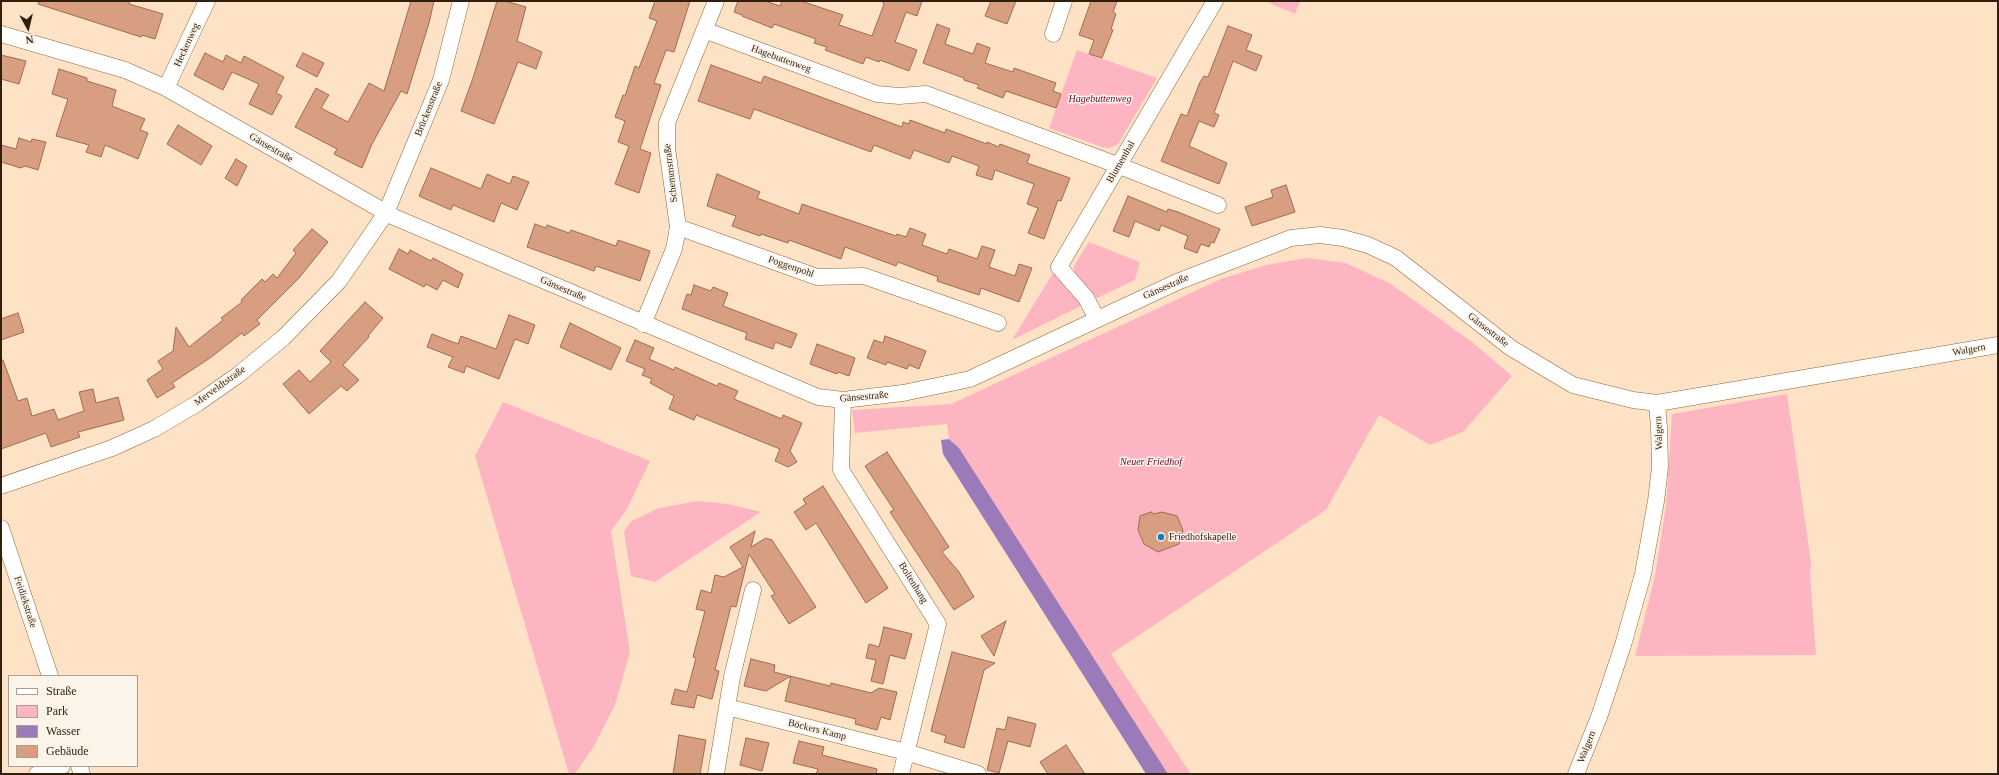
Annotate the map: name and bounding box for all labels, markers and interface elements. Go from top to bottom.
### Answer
north arrow [8,8,48,48]
street label: Heckenweg [172,21,202,69]
text: N [25,33,34,46]
street label: Hagebuttenweg [749,43,813,75]
street label: Brückenstraße [413,80,445,138]
park label: Hagebuttenweg [1069,93,1131,105]
street label: Gänsestraße [247,131,295,165]
street label: Blumenthal [1104,139,1138,185]
street label: Schemmstraße [661,143,681,203]
street label: Poggenpohl [766,254,816,280]
street label: Gänsestraße [1141,272,1191,302]
street label: Gänsestraße [538,274,588,304]
street label: Gänsestraße [1465,310,1511,350]
street label: Walgern [1951,341,1987,359]
street label: Merveldtstraße [192,363,248,409]
street label: Gänsestraße [839,389,889,405]
street label: Walgern [1652,416,1666,450]
park label: Neuer Friedhof [1120,456,1182,468]
place label: Friedhofskapelle [1169,531,1236,543]
marker: Friedhofskapelle [1156,532,1166,542]
street label: Boltenhang [896,560,930,606]
street label: Feidiekstraße [11,575,39,629]
legend [8,675,138,767]
text: Straße [46,684,77,698]
text: Park [46,704,68,718]
street label: Böckers Kamp [787,717,847,743]
text: Wasser [46,724,80,738]
street label: Walgern [1575,729,1599,765]
text: Gebäude [46,744,89,758]

